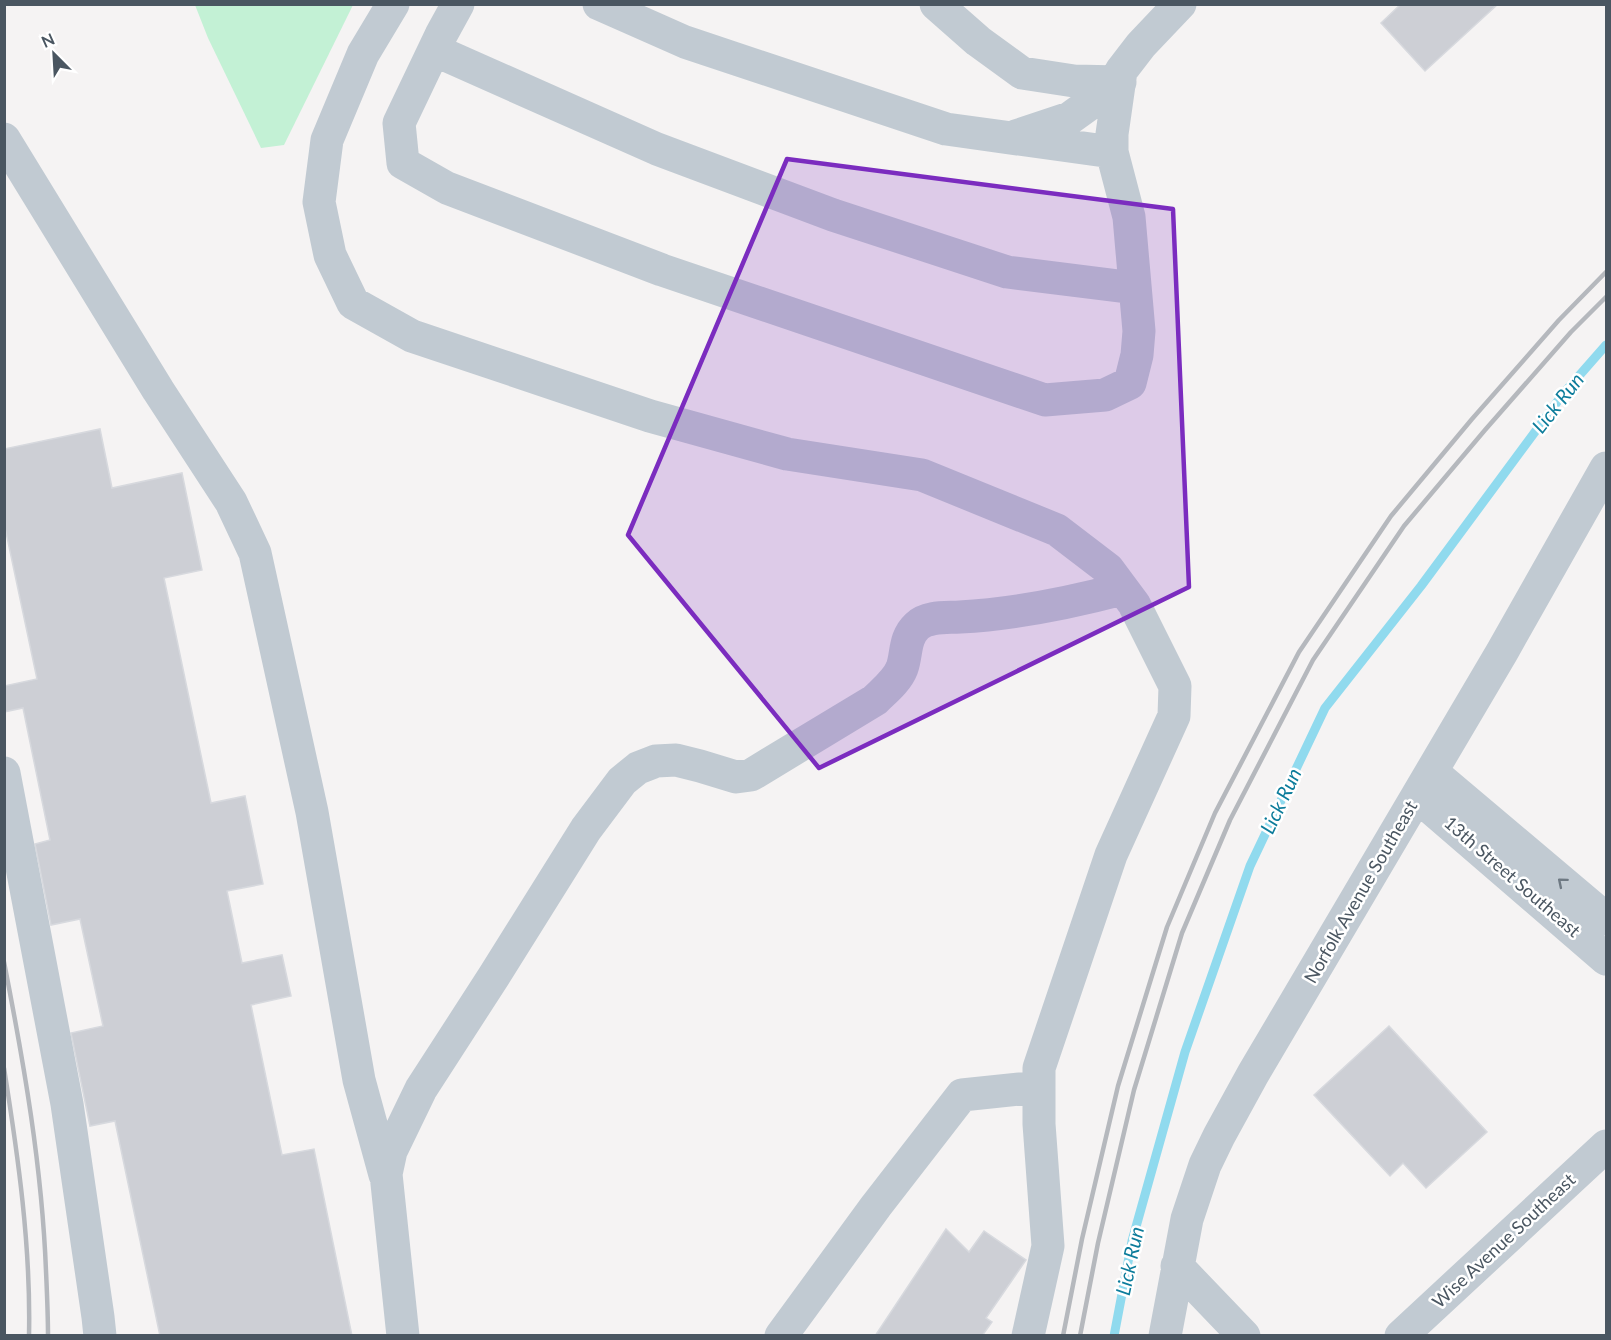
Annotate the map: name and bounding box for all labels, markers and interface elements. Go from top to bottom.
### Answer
north arrow [24,24,84,84]
text: N [38,29,57,51]
water label: Lick Run [1526,367,1588,437]
water label: Lick Run [1254,764,1306,837]
street label: Norfolk Avenue Southeast [1299,796,1422,987]
street label: 13th Street Southeast [1440,811,1586,942]
one-way arrow [1557,878,1568,889]
street label: Wise Avenue Southeast [1427,1168,1580,1312]
water label: Lick Run [1110,1224,1148,1297]

